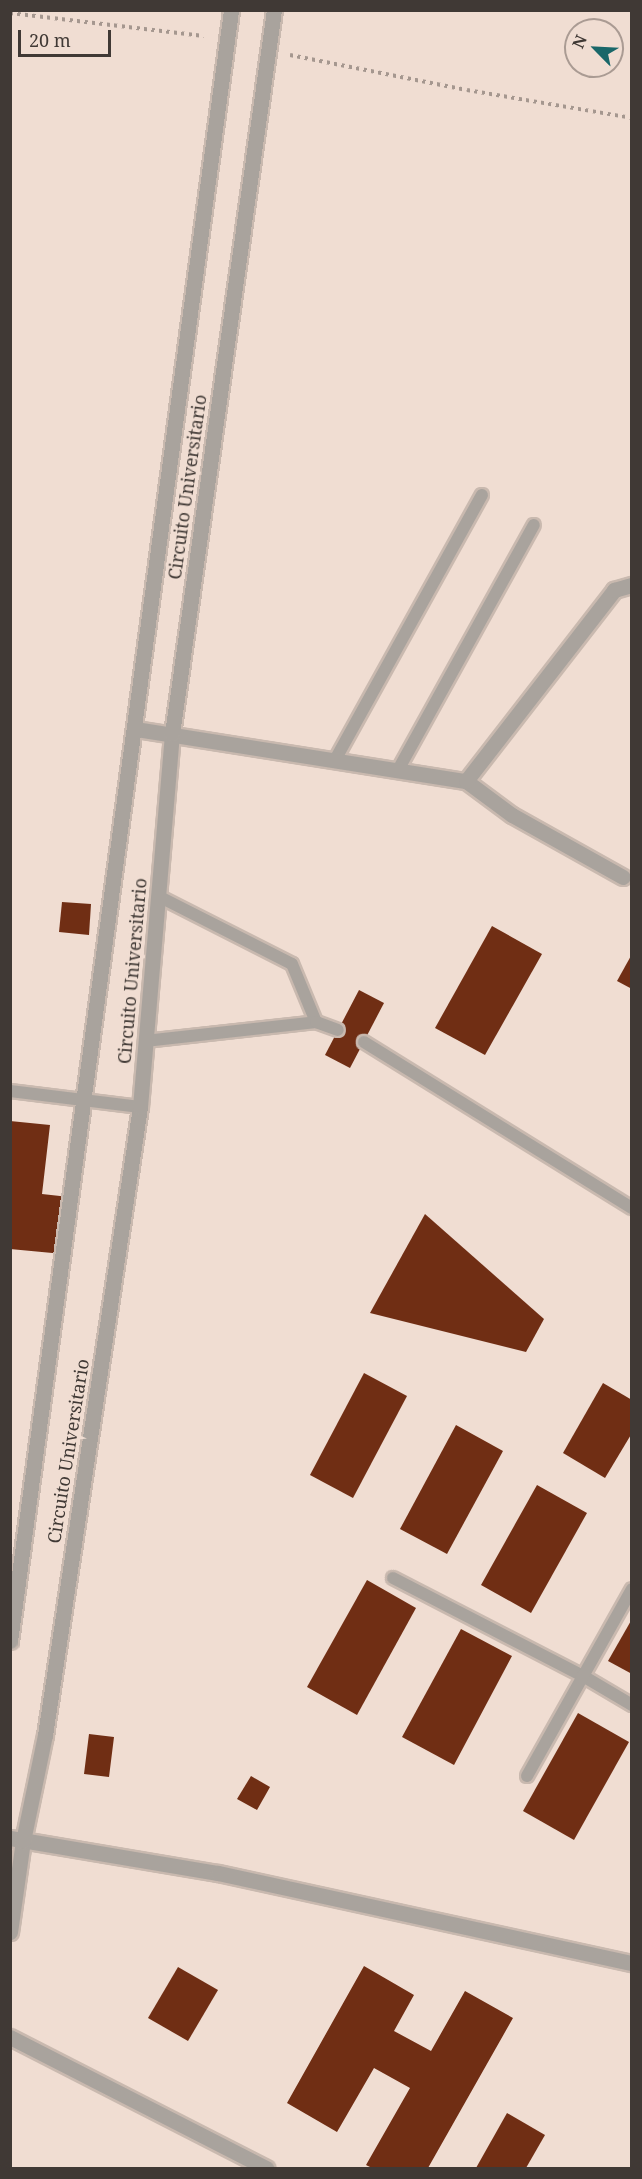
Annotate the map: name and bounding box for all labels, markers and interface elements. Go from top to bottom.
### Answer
scale bar [21,18,114,56]
north arrow [564,18,624,78]
text: 20 m [29,28,71,52]
text: N [567,31,592,52]
street label: Circuito Universitario [163,393,211,581]
street label: Circuito Universitario [113,877,151,1065]
street label: Circuito Universitario [43,1357,93,1545]

